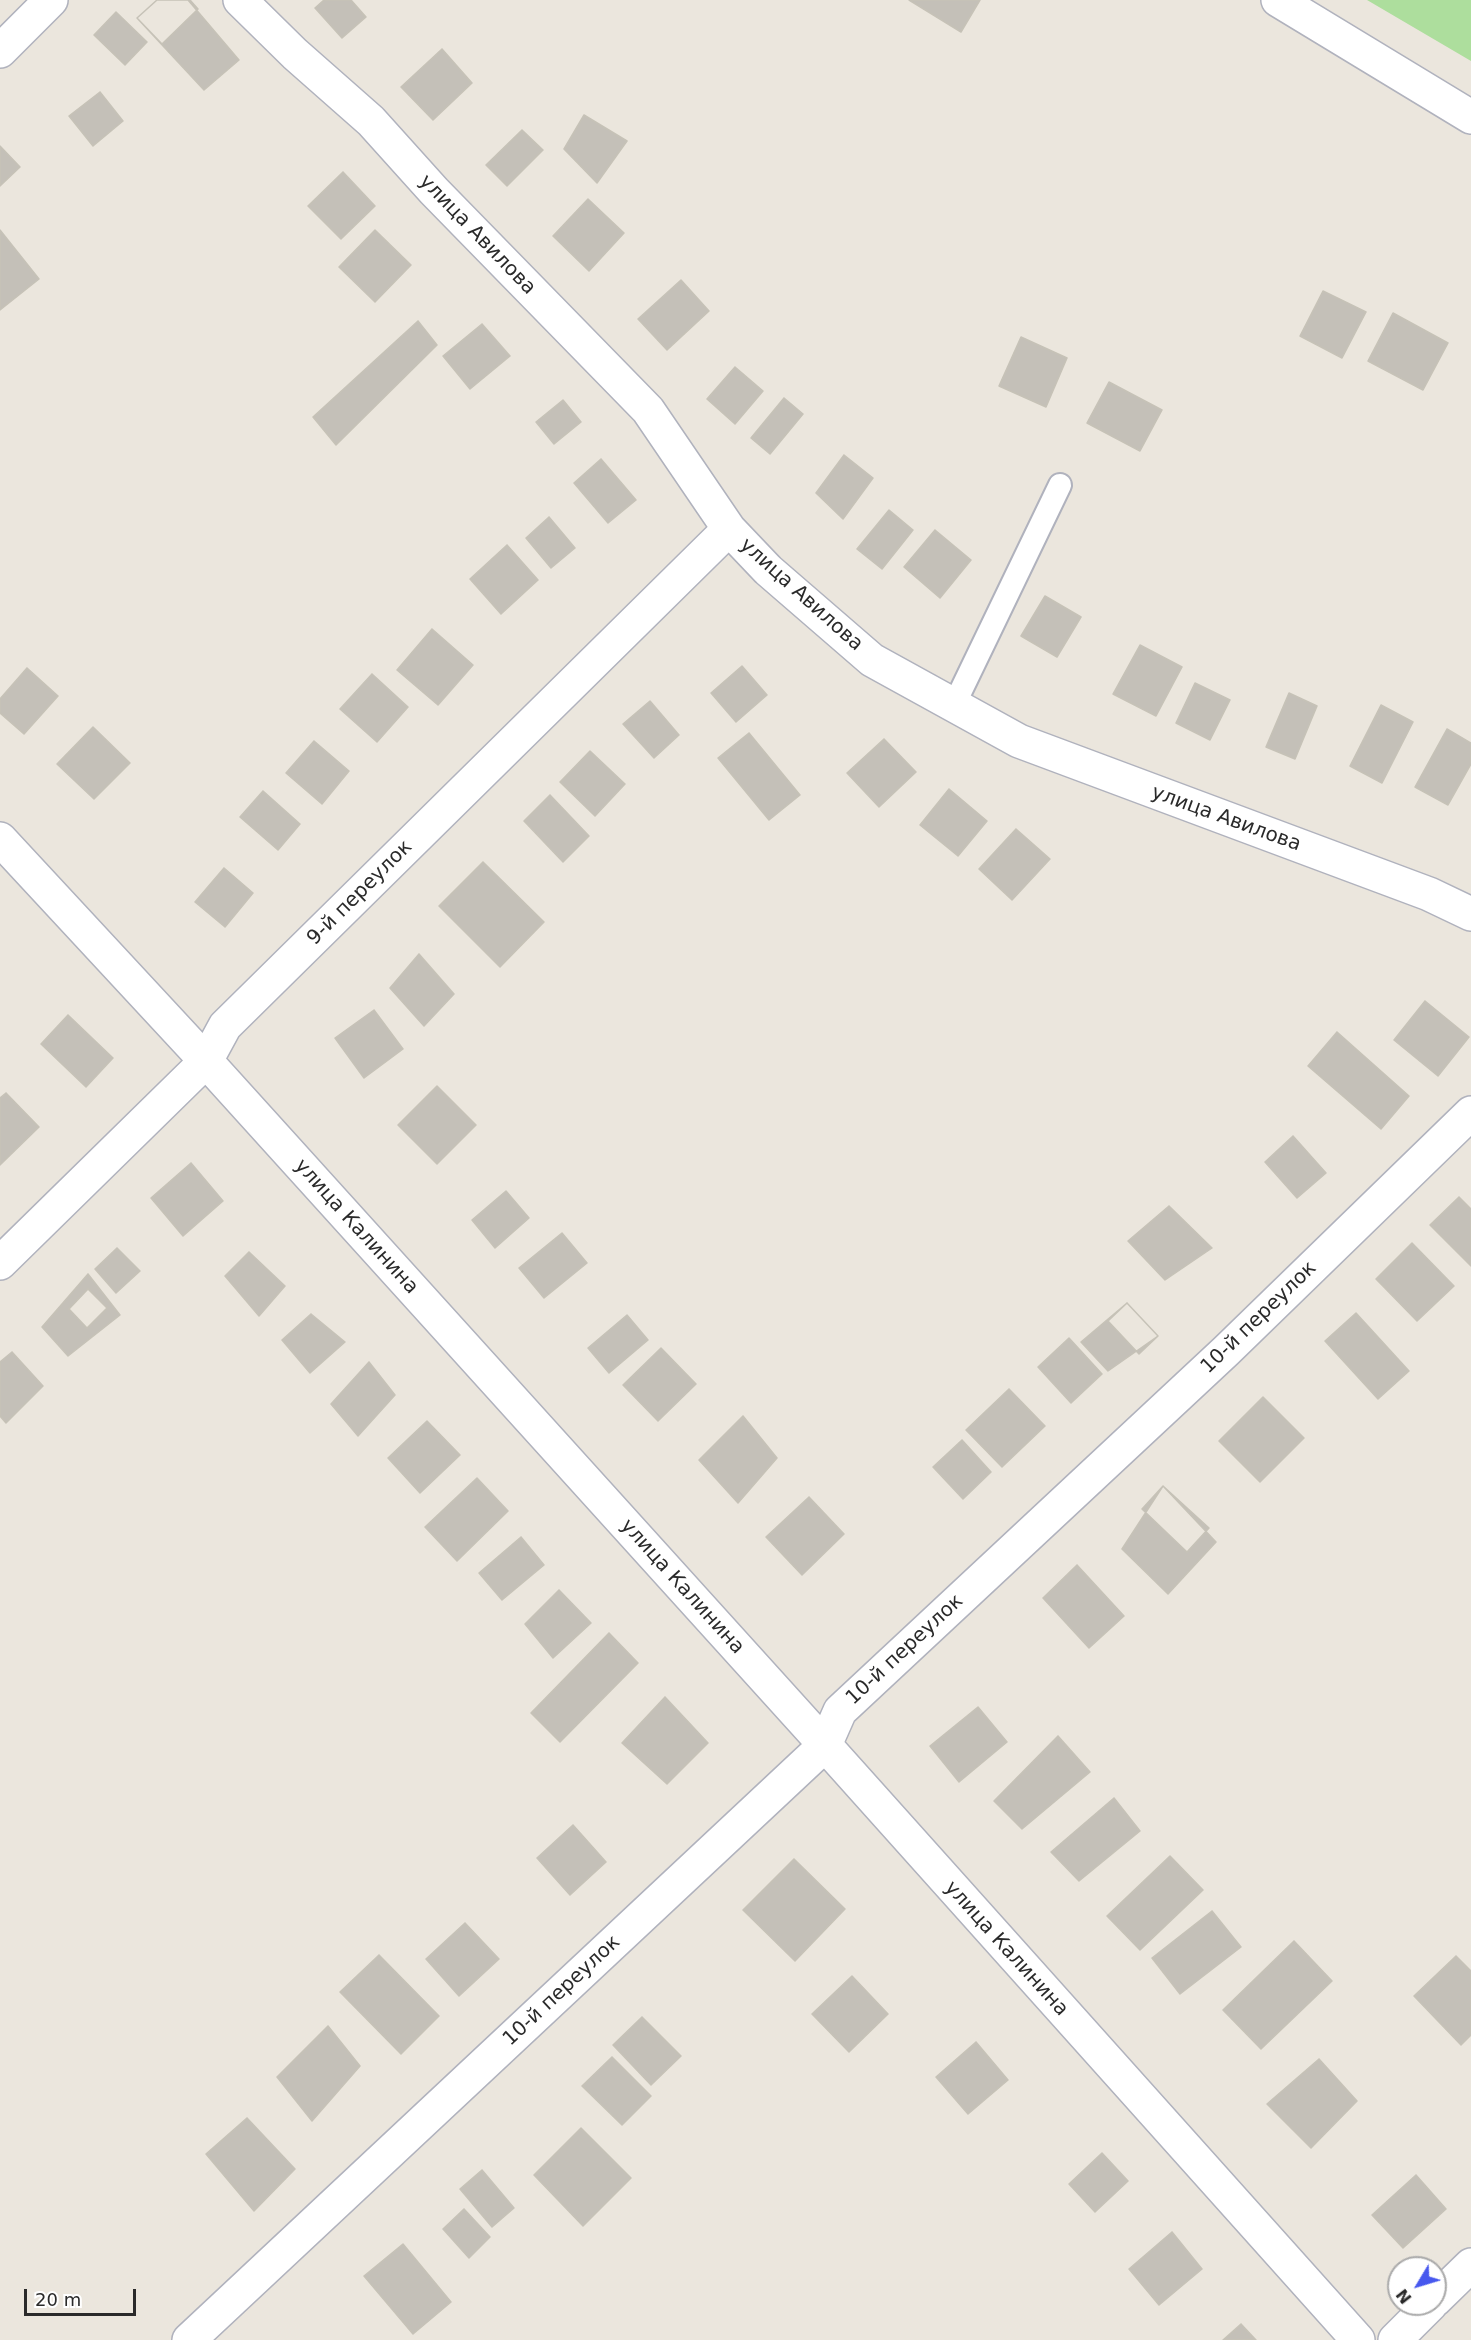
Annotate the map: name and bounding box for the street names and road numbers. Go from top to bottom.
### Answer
street label: улица Авилова [414,170,540,300]
street label: улица Авилова [734,533,868,657]
street label: улица Авилова [1148,781,1304,857]
street label: 9-й переулок [303,836,417,950]
street label: улица Калинина [289,1155,423,1299]
street label: 10-й переулок [1196,1257,1322,1379]
street label: улица Калинина [615,1515,749,1659]
street label: 10-й переулок [841,1590,969,1710]
street label: улица Калинина [939,1877,1073,2021]
street label: 10-й переулок [498,1931,626,2051]

